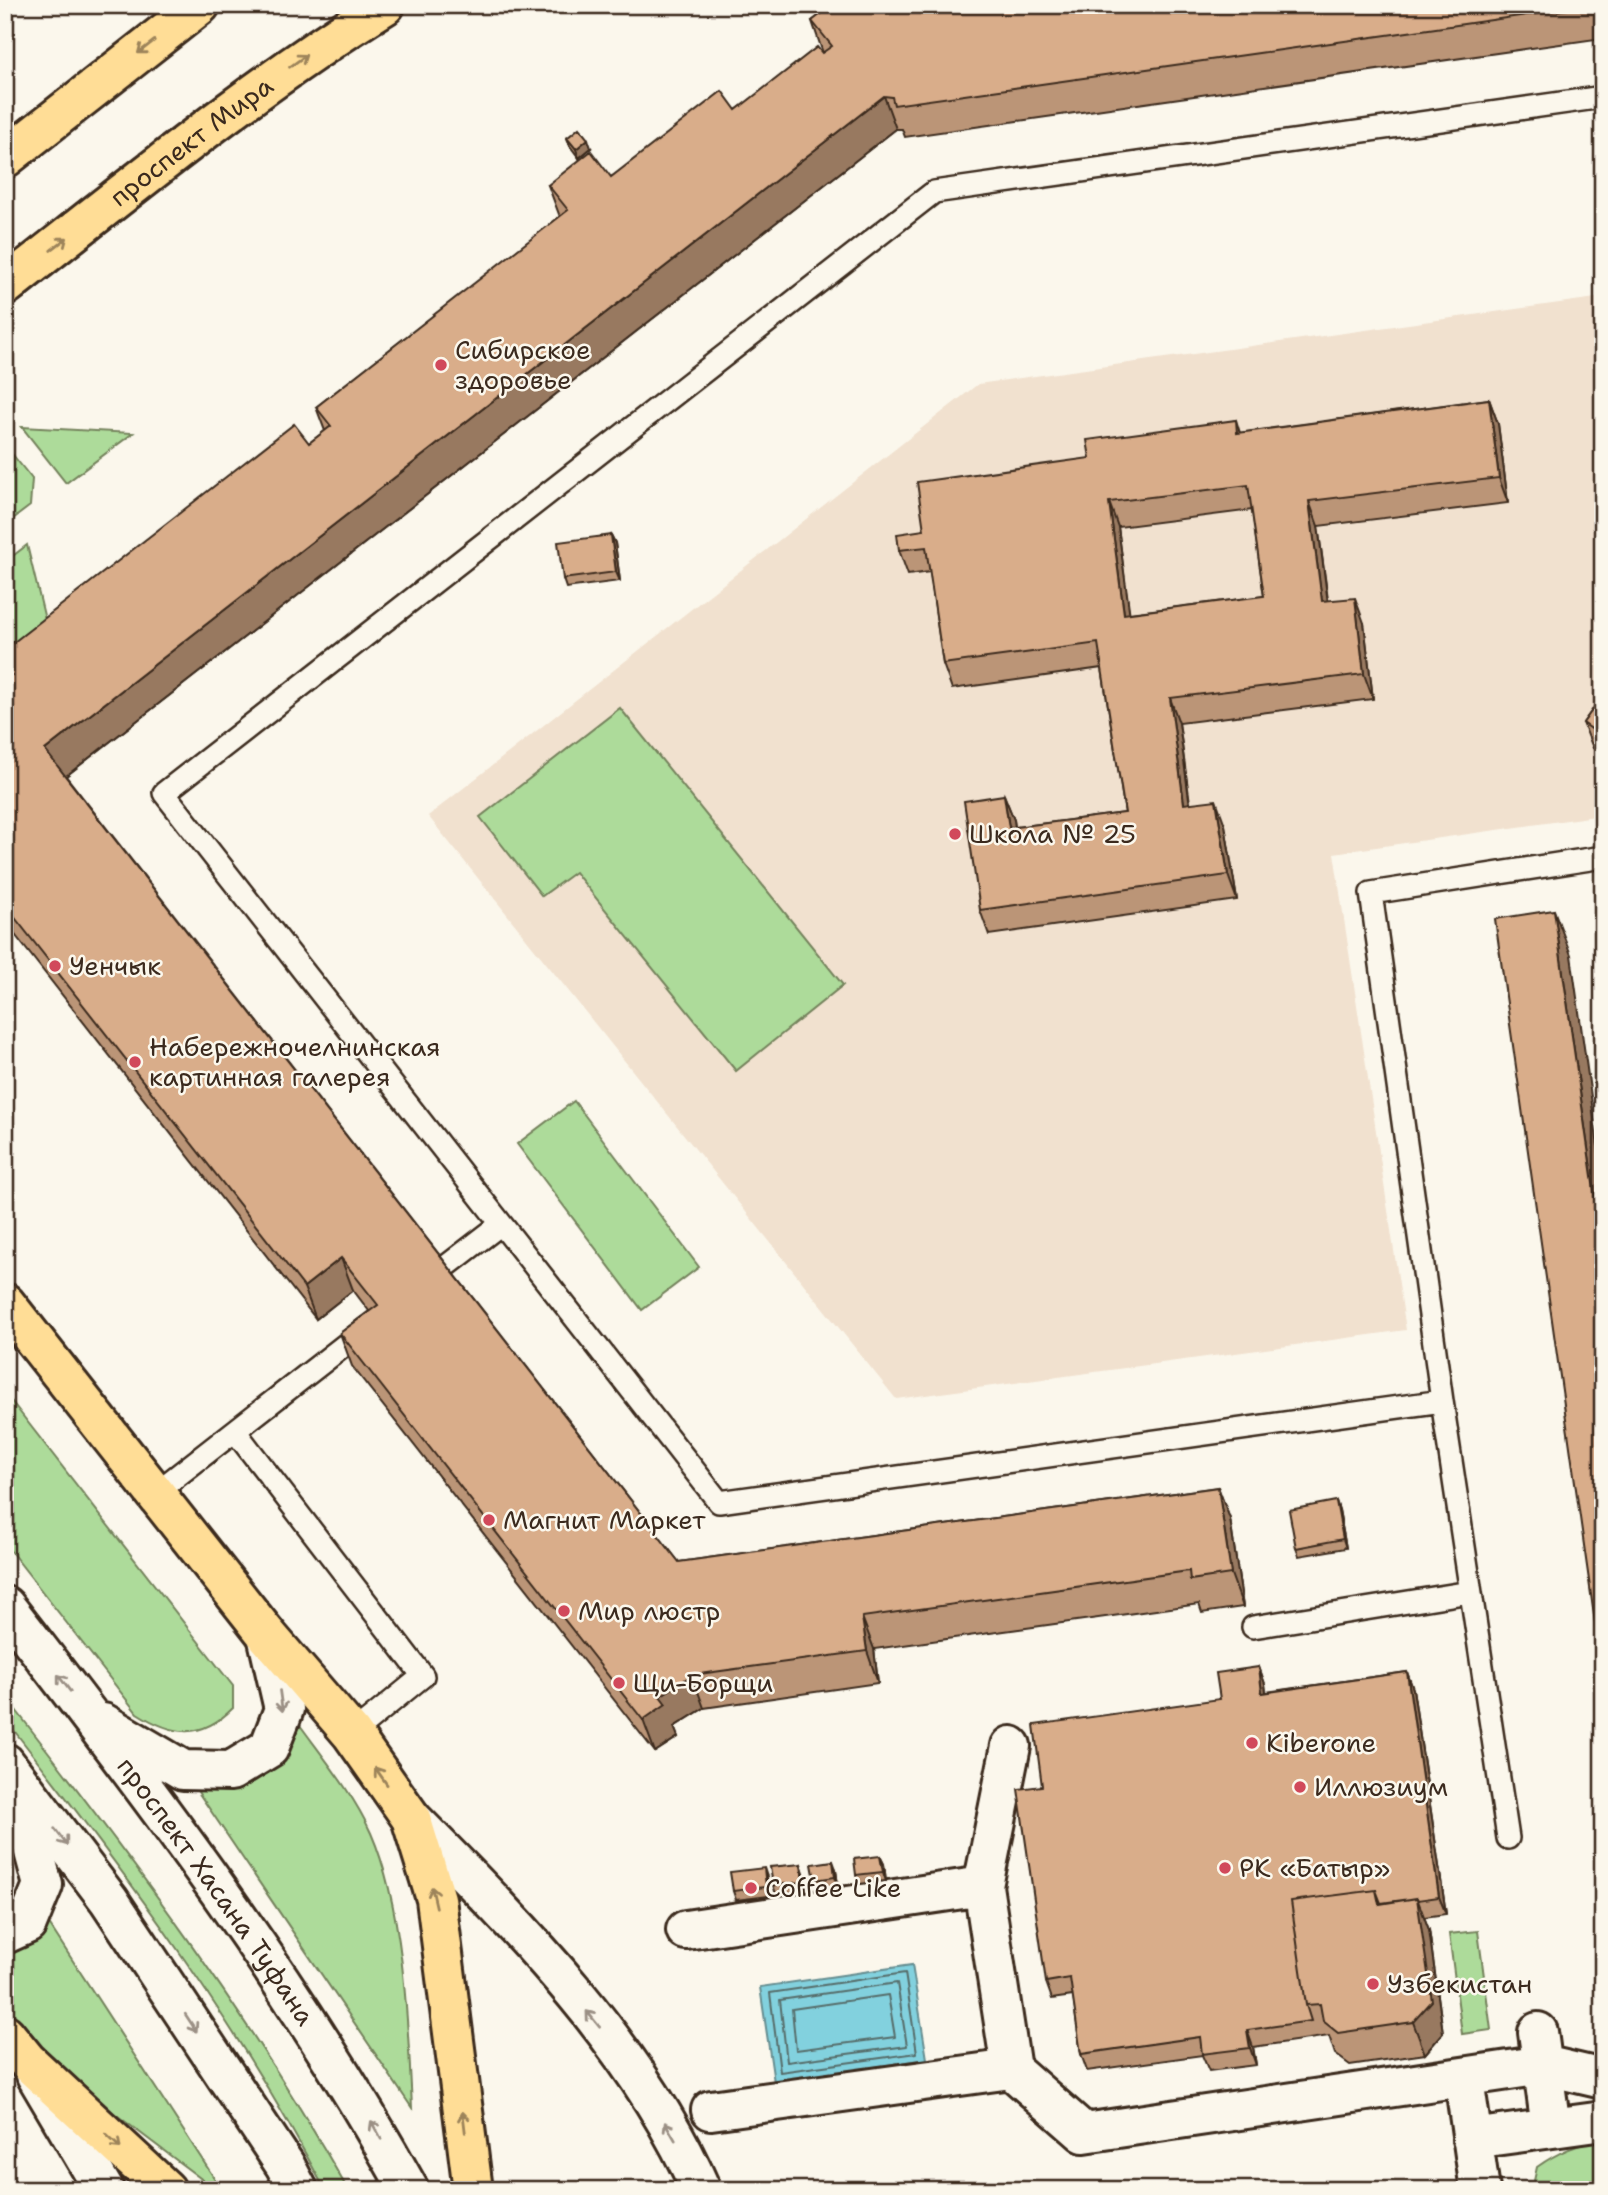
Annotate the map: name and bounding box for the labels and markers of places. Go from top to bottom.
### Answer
place label: Сибирское здоровье [455,332,591,397]
marker: Сибирское здоровье [433,357,449,373]
place label: Школа № 25 [969,816,1136,851]
marker: Школа № 25 [947,826,963,842]
place label: Уенчык [69,948,161,983]
marker: Уенчык [47,958,63,974]
place label: Набережночелнинская картинная галерея [149,1029,441,1094]
marker: Набережночелнинская картинная галерея [127,1054,143,1070]
place label: Магнит Маркет [503,1502,706,1537]
marker: Магнит Маркет [481,1512,497,1528]
place label: Мир люстр [578,1593,720,1628]
marker: Мир люстр [556,1603,572,1619]
place label: Щи-Борщи [633,1665,773,1700]
marker: Щи-Борщи [611,1675,627,1691]
place label: Kiberone [1266,1725,1376,1760]
marker: Kiberone [1244,1735,1260,1751]
place label: Иллюзиум [1314,1769,1448,1804]
marker: Иллюзиум [1292,1779,1308,1795]
place label: РК «Батыр» [1239,1850,1390,1885]
marker: РК «Батыр» [1217,1860,1233,1876]
place label: Coffee Like [765,1870,902,1905]
marker: Coffee Like [743,1880,759,1896]
place label: Узбекистан [1387,1966,1532,2001]
marker: Узбекистан [1365,1976,1381,1992]

